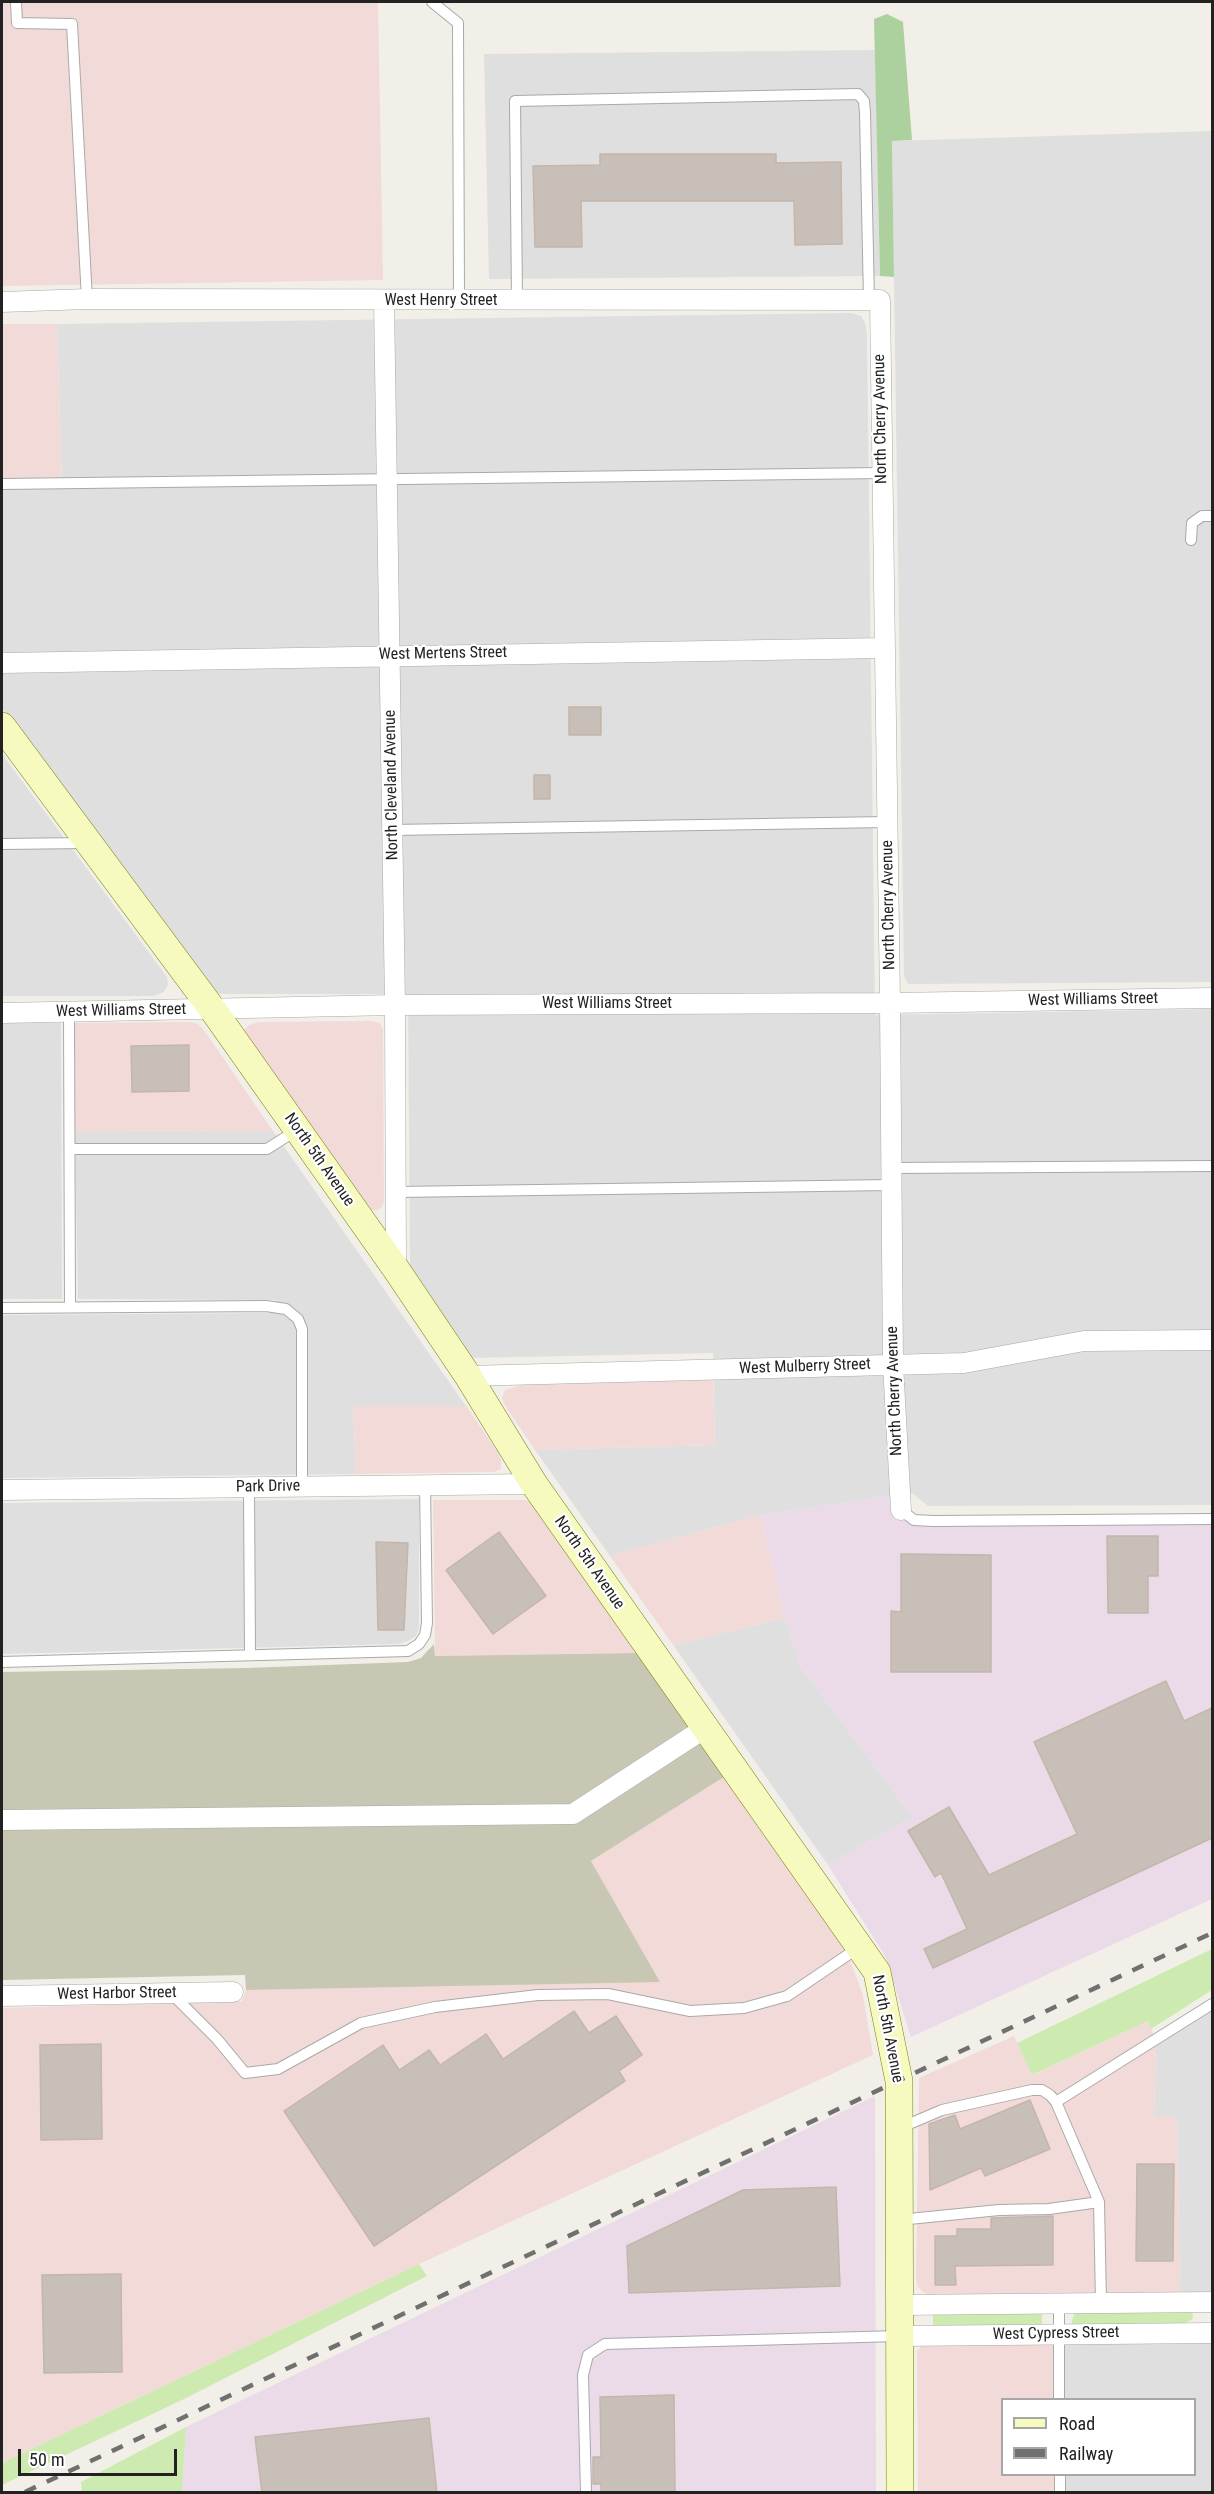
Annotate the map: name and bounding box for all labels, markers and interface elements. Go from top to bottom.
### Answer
street label: West Henry Street [384,291,498,311]
street label: North Cherry Avenue [870,354,892,484]
street label: West Mertens Street [379,643,507,665]
street label: North Cleveland Avenue [381,710,403,860]
street label: North Cherry Avenue [878,840,900,970]
street label: West Williams Street [1028,989,1158,1011]
street label: West Williams Street [542,994,672,1014]
street label: West Williams Street [56,1000,186,1022]
street label: North 5th Avenue [280,1110,358,1210]
street label: North Cherry Avenue [883,1326,907,1456]
street label: West Mulberry Street [739,1355,871,1379]
street label: Park Drive [236,1477,300,1497]
street label: North 5th Avenue [550,1513,628,1613]
street label: North 5th Avenue [867,1973,907,2085]
street label: West Harbor Street [57,1983,177,2005]
street label: West Cypress Street [992,2323,1120,2345]
legend [1001,2398,1196,2476]
text: Road [1059,2413,1095,2434]
scale bar [21,2437,180,2475]
text: Railway [1059,2443,1113,2464]
text: 50 m [29,2449,64,2470]

